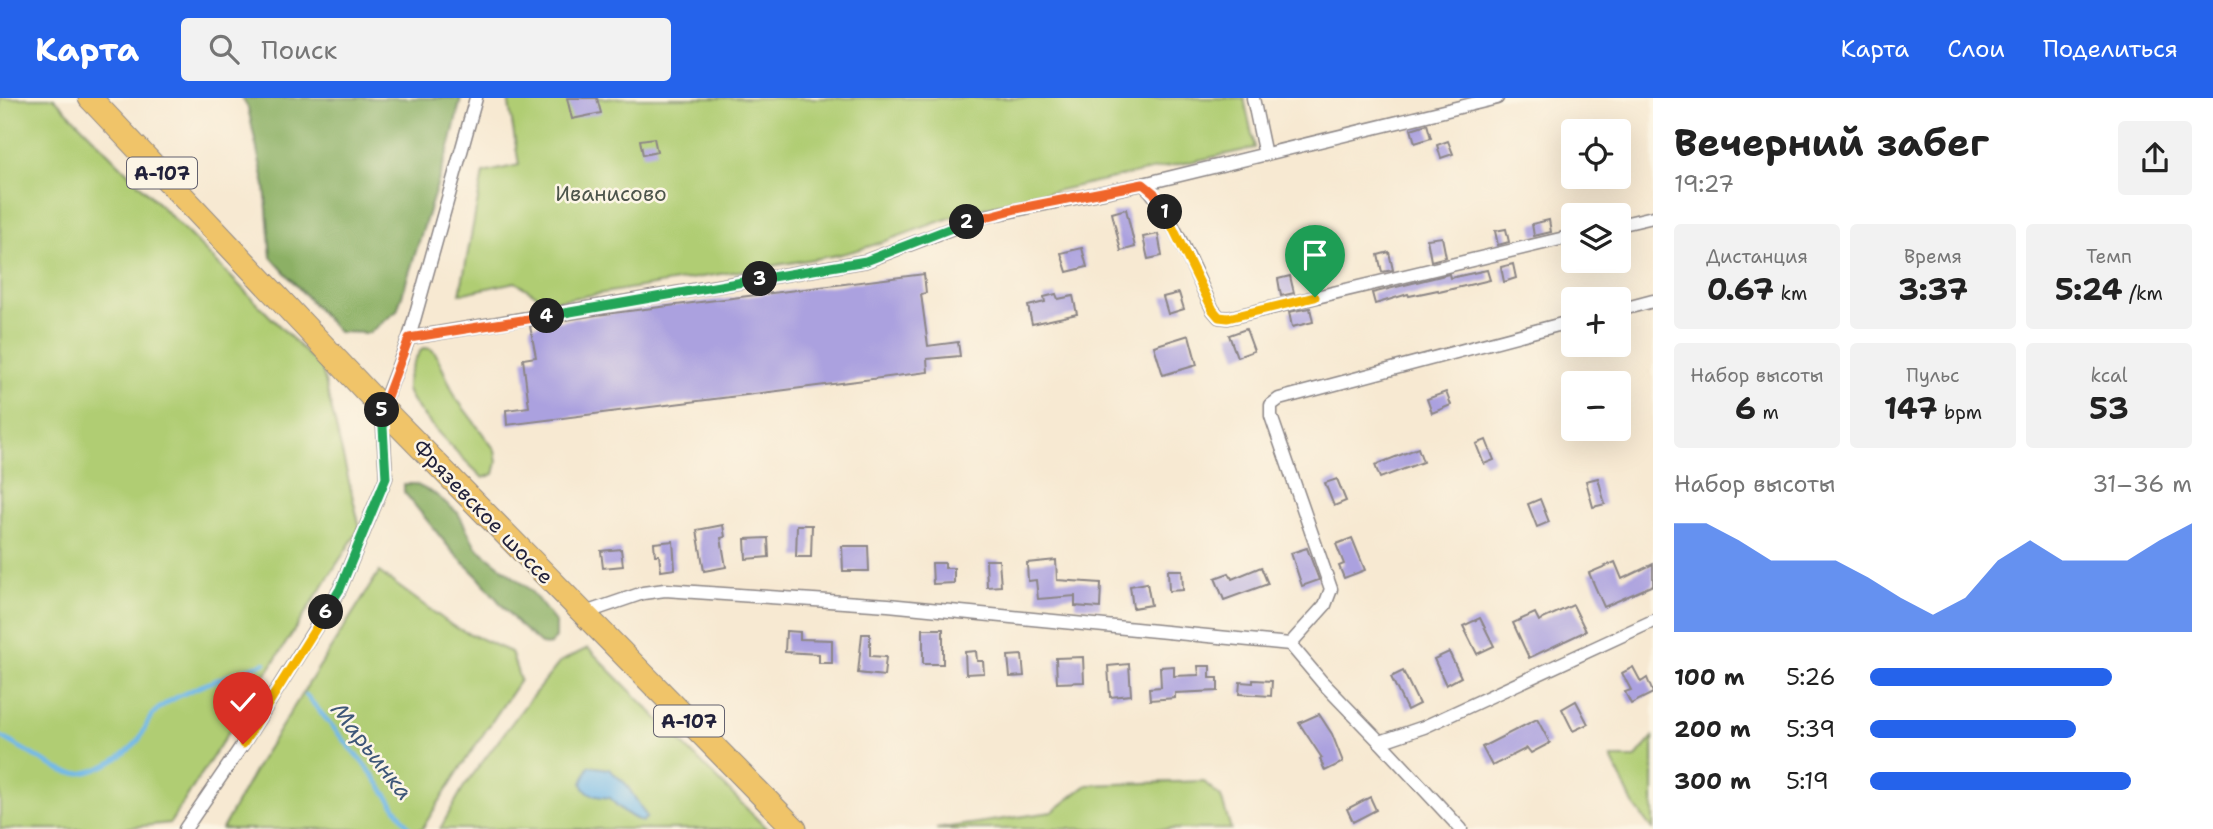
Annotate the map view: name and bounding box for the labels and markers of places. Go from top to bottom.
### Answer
pin: 1 [1148,194,1182,230]
pin: 2 [950,204,984,240]
pin [1285,225,1345,297]
pin: 3 [742,262,778,296]
pin: 4 [530,298,564,333]
pin: 5 [364,392,400,428]
pin: 6 [308,594,344,630]
pin [213,672,273,744]

